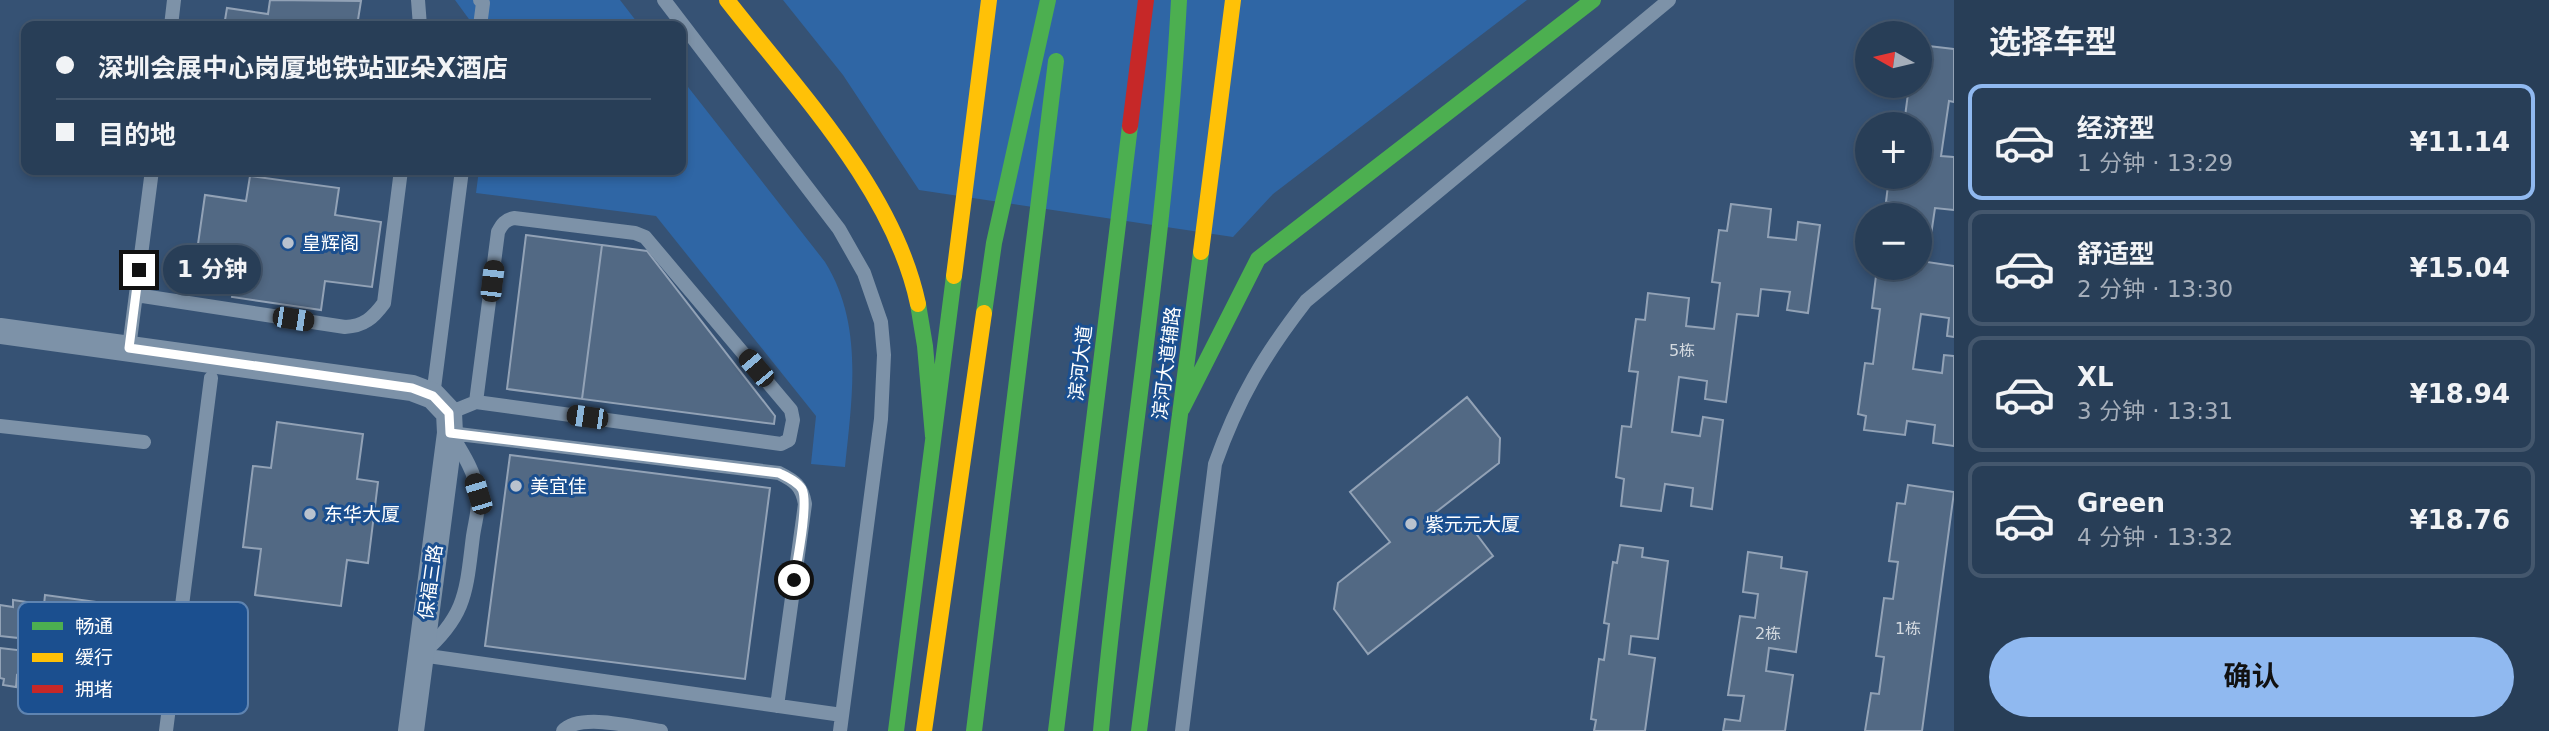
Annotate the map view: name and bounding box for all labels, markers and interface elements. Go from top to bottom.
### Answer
north arrow [1855,21,1932,98]
map controls [1855,21,1932,280]
text: 选择车型 [1989,23,2117,61]
text: 深圳会展中心岗厦地铁站亚朵X酒店 [98,53,508,83]
icon: car [1993,111,2056,174]
button: + [1855,112,1932,189]
text: 经济型 [2077,113,2155,143]
text: 目的地 [98,120,176,150]
text: ¥11.14 [2410,127,2510,157]
text: 1 分钟 · 13:29 [2077,150,2233,176]
button: − [1855,203,1932,280]
place label: 皇辉阁 [302,232,359,254]
marker: 皇辉阁 [280,235,296,251]
icon: car [1993,237,2056,300]
text: 舒适型 [2077,239,2155,269]
callout: 1 分钟 [164,246,262,294]
text: ¥15.04 [2410,253,2510,283]
route end [123,254,155,286]
text: 1 分钟 [177,256,247,282]
car [480,259,505,303]
text: 2 分钟 · 13:30 [2077,276,2233,302]
car [271,305,316,333]
street label: 滨河大道辅路 [1148,305,1184,421]
street label: 滨河大道 [1064,324,1096,402]
house number: 5栋 [1669,341,1695,360]
car [735,345,778,391]
text: XL [2077,362,2114,392]
icon: car [1993,363,2056,426]
text: ¥18.94 [2410,379,2510,409]
text: 3 分钟 · 13:31 [2077,398,2233,424]
car [565,404,610,430]
car [462,471,495,517]
place label: 美宜佳 [530,475,587,497]
marker: 美宜佳 [508,478,524,494]
text: Green [2077,488,2165,518]
icon: car [1993,489,2056,552]
place label: 东华大厦 [324,503,400,525]
text: ¥18.76 [2410,505,2510,535]
marker: 东华大厦 [302,506,318,522]
place label: 紫元元大厦 [1425,513,1520,535]
marker: 紫元元大厦 [1403,516,1419,532]
text: 4 分钟 · 13:32 [2077,524,2233,550]
street label: 保福三路 [414,543,446,621]
route start [778,564,810,596]
legend [18,602,248,714]
text: 畅通 [75,615,113,637]
house number: 1栋 [1895,619,1921,638]
house number: 2栋 [1755,624,1781,643]
button: 确认 [1989,637,2514,717]
text: 缓行 [75,646,113,668]
text: 拥堵 [75,678,113,700]

